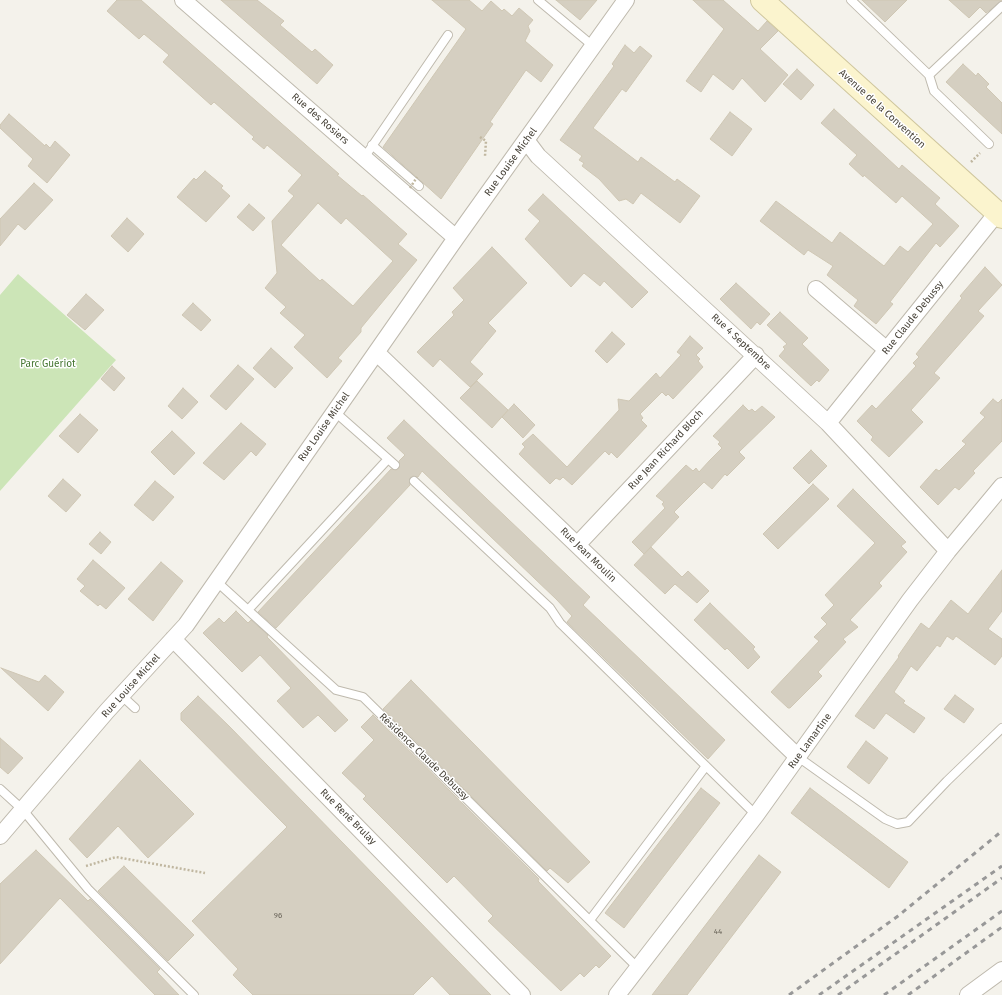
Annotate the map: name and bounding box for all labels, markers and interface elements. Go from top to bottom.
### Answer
street label: Avenue de la Convention [836,67,928,151]
street label: Rue des Rosiers [289,91,351,147]
street label: Rue Louise Michel [482,125,540,199]
street label: Rue Claude Debussy [880,279,946,357]
street label: Rue 4 Septembre [709,311,773,373]
park label: Parc Guériot [20,358,76,370]
street label: Rue Louise Michel [296,390,352,464]
street label: Rue Jean Richard Bloch [626,408,706,492]
street label: Rue Jean Moulin [557,525,619,585]
street label: Rue Louise Michel [99,652,163,720]
street label: Résidence Claude Debussy [377,711,471,803]
street label: Rue Lamartine [786,711,834,771]
street label: Rue René Brulay [318,787,378,847]
house number: 96 [274,911,282,921]
house number: 44 [714,927,722,937]

